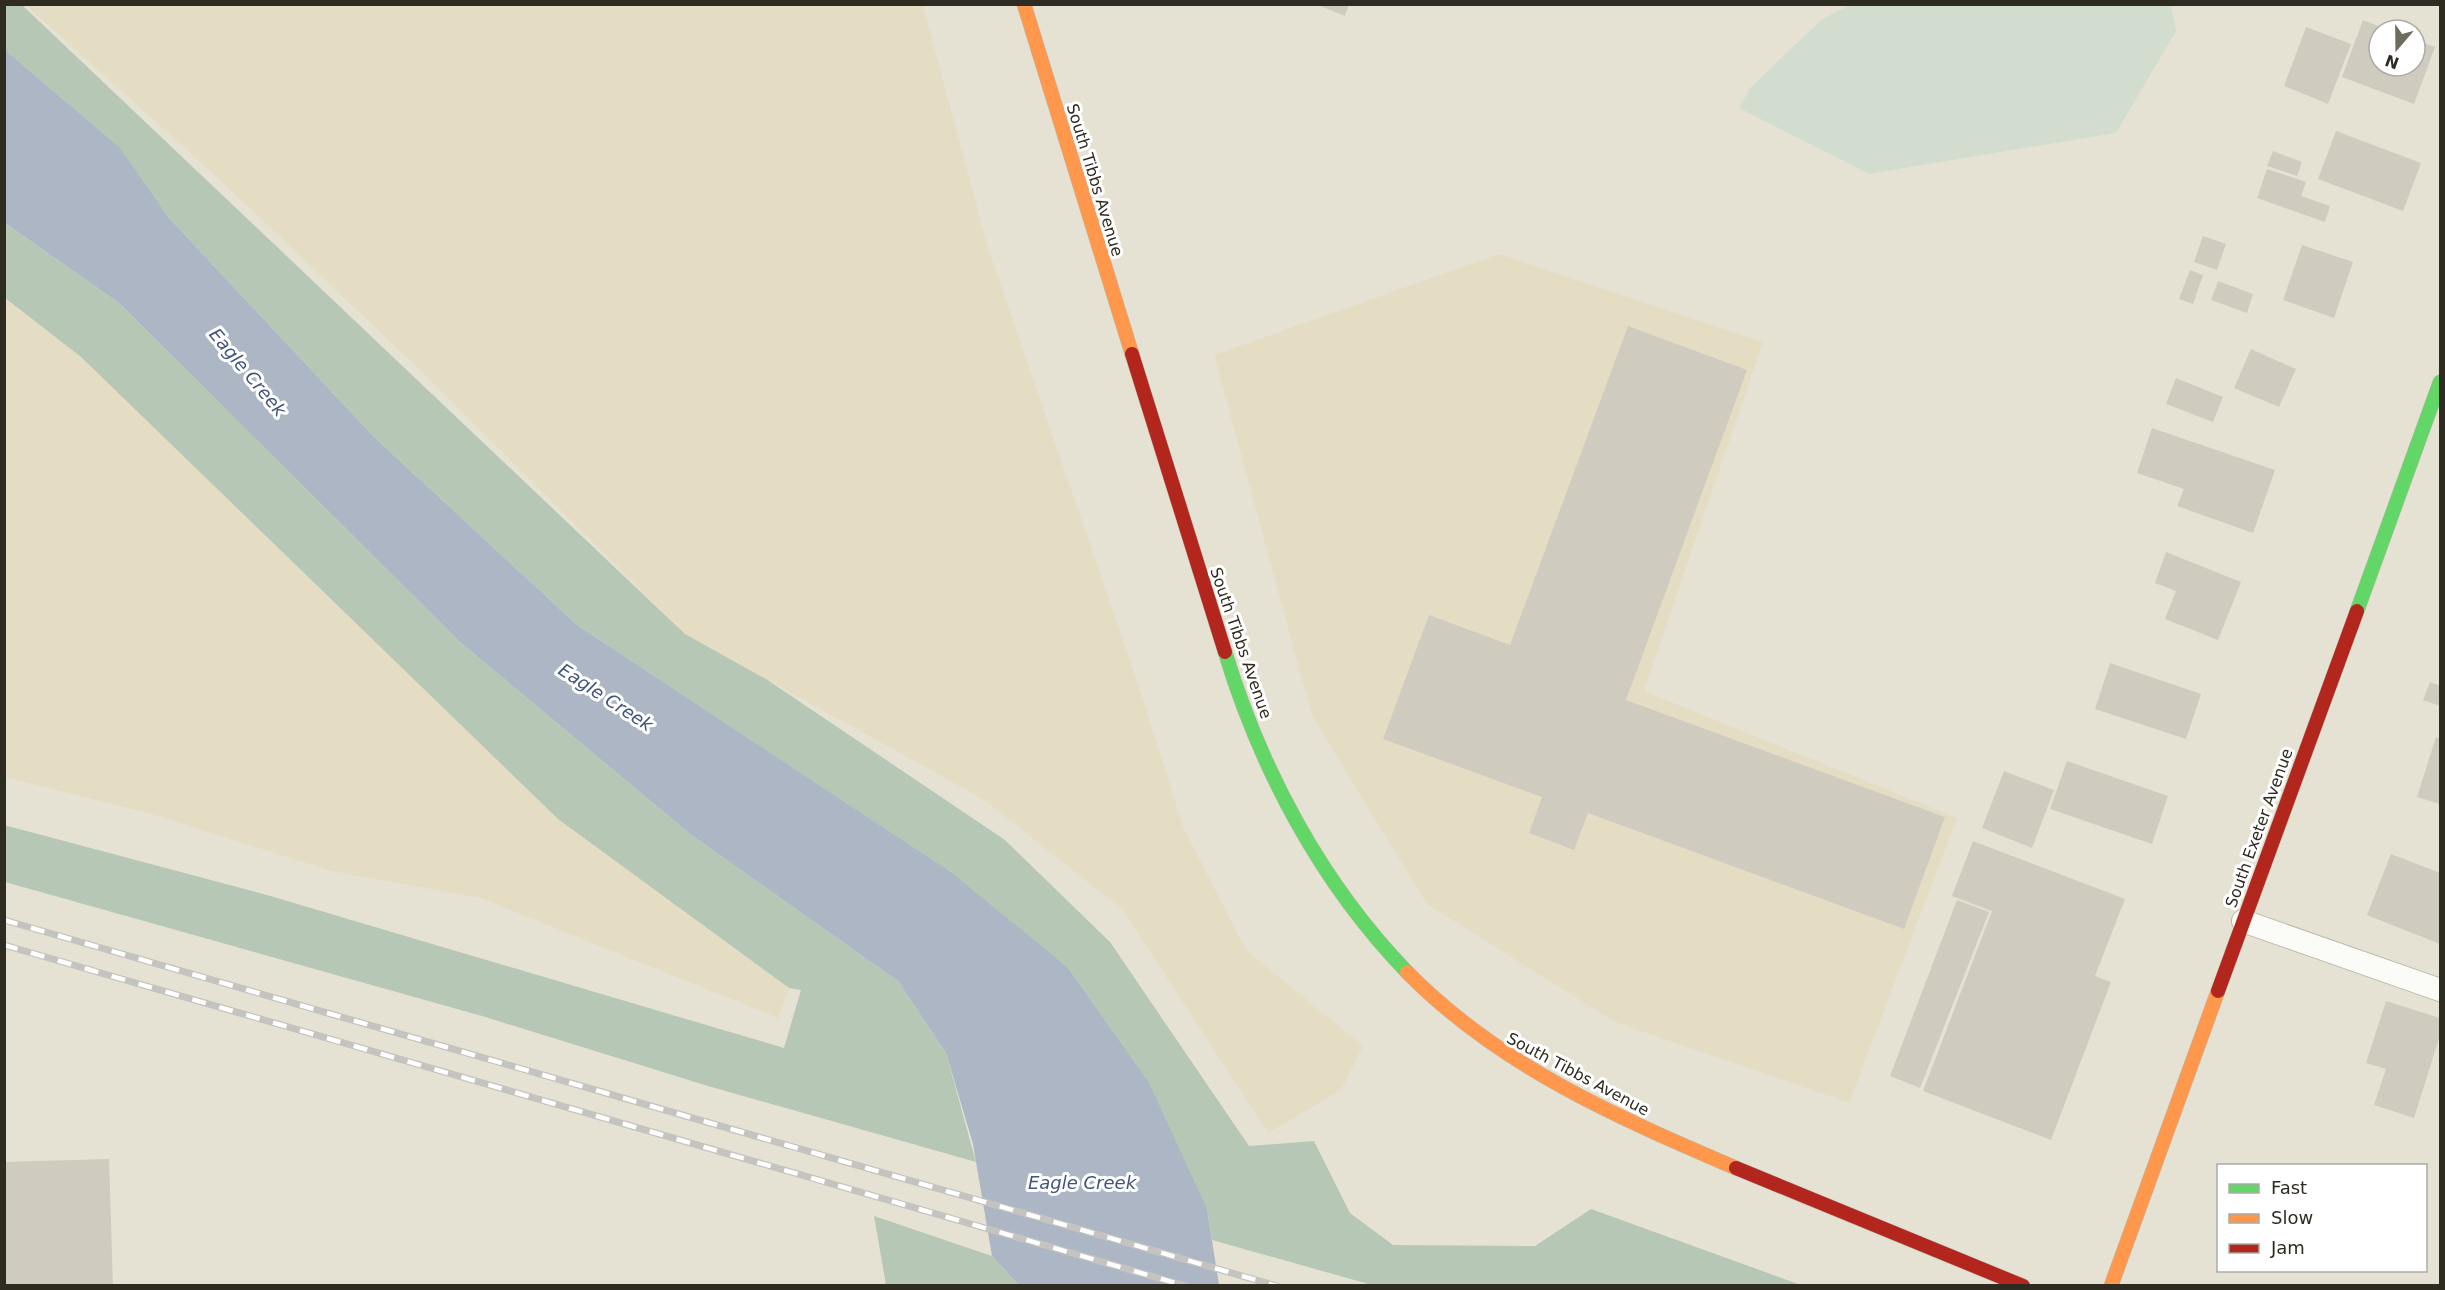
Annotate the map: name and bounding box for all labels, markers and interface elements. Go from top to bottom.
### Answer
north arrow [2367,18,2427,78]
text: N [2382,50,2402,73]
street label: South Tibbs Avenue [1063,101,1127,259]
water label: Eagle Creek [205,324,292,421]
street label: South Tibbs Avenue [1206,565,1276,721]
water label: Eagle Creek [555,659,658,736]
street label: South Exeter Avenue [2221,746,2297,910]
street label: South Tibbs Avenue [1504,1028,1652,1120]
legend [2217,1164,2427,1272]
water label: Eagle Creek [1028,1172,1138,1193]
text: Fast [2271,1177,2307,1198]
text: Slow [2271,1207,2313,1228]
text: Jam [2270,1237,2305,1258]

